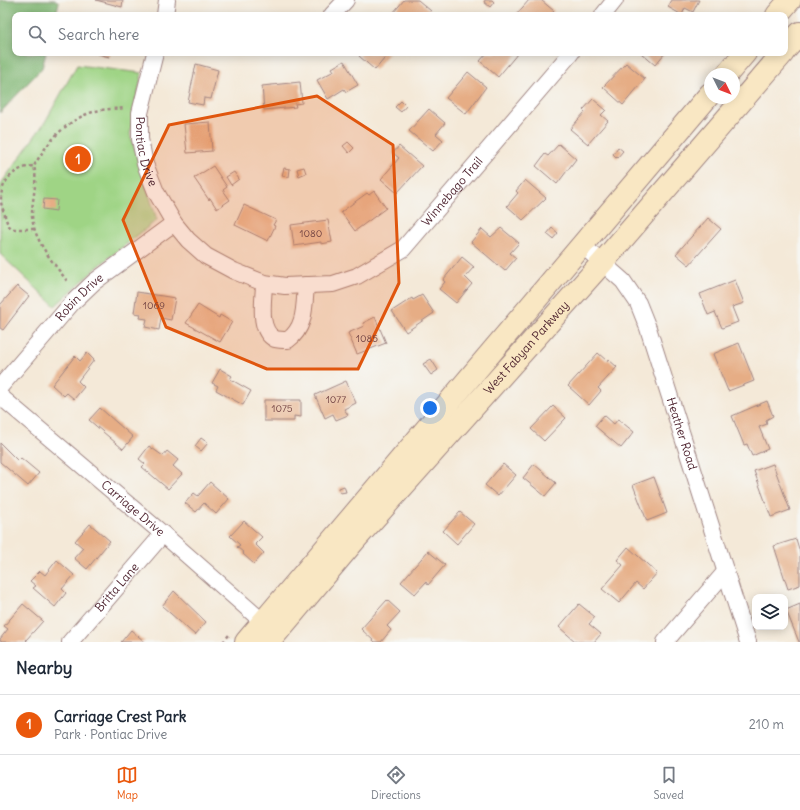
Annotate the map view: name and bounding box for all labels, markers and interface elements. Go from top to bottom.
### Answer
search box [12,12,788,56]
icon: search [26,23,48,45]
text: Search here [58,25,139,44]
north arrow [704,68,740,104]
street label: Pontiac Drive [133,116,161,188]
pin: 1 [65,144,91,174]
street label: Winnebago Trail [418,154,486,229]
house number: 1080 [300,227,322,240]
street label: Robin Drive [52,270,106,324]
street label: West Fabyan Parkway [480,297,572,397]
house number: 1069 [143,299,165,312]
house number: 1085 [356,332,378,345]
house number: 1077 [326,393,346,406]
street label: Heather Road [664,395,701,472]
your location [420,398,440,418]
house number: 1075 [271,402,293,415]
street label: Carriage Drive [98,477,168,539]
street label: Britta Lane [91,559,142,615]
map controls [752,594,788,630]
button: layers [752,594,788,630]
text: Nearby [16,657,72,679]
text: Carriage Crest Park [54,707,186,726]
text: 1 [26,716,32,733]
text: 210 m [749,716,784,733]
text: Park · Pontiac Drive [54,726,167,743]
tab: Map [116,764,138,802]
tab: Directions [371,764,421,802]
tab: Saved [653,764,684,802]

